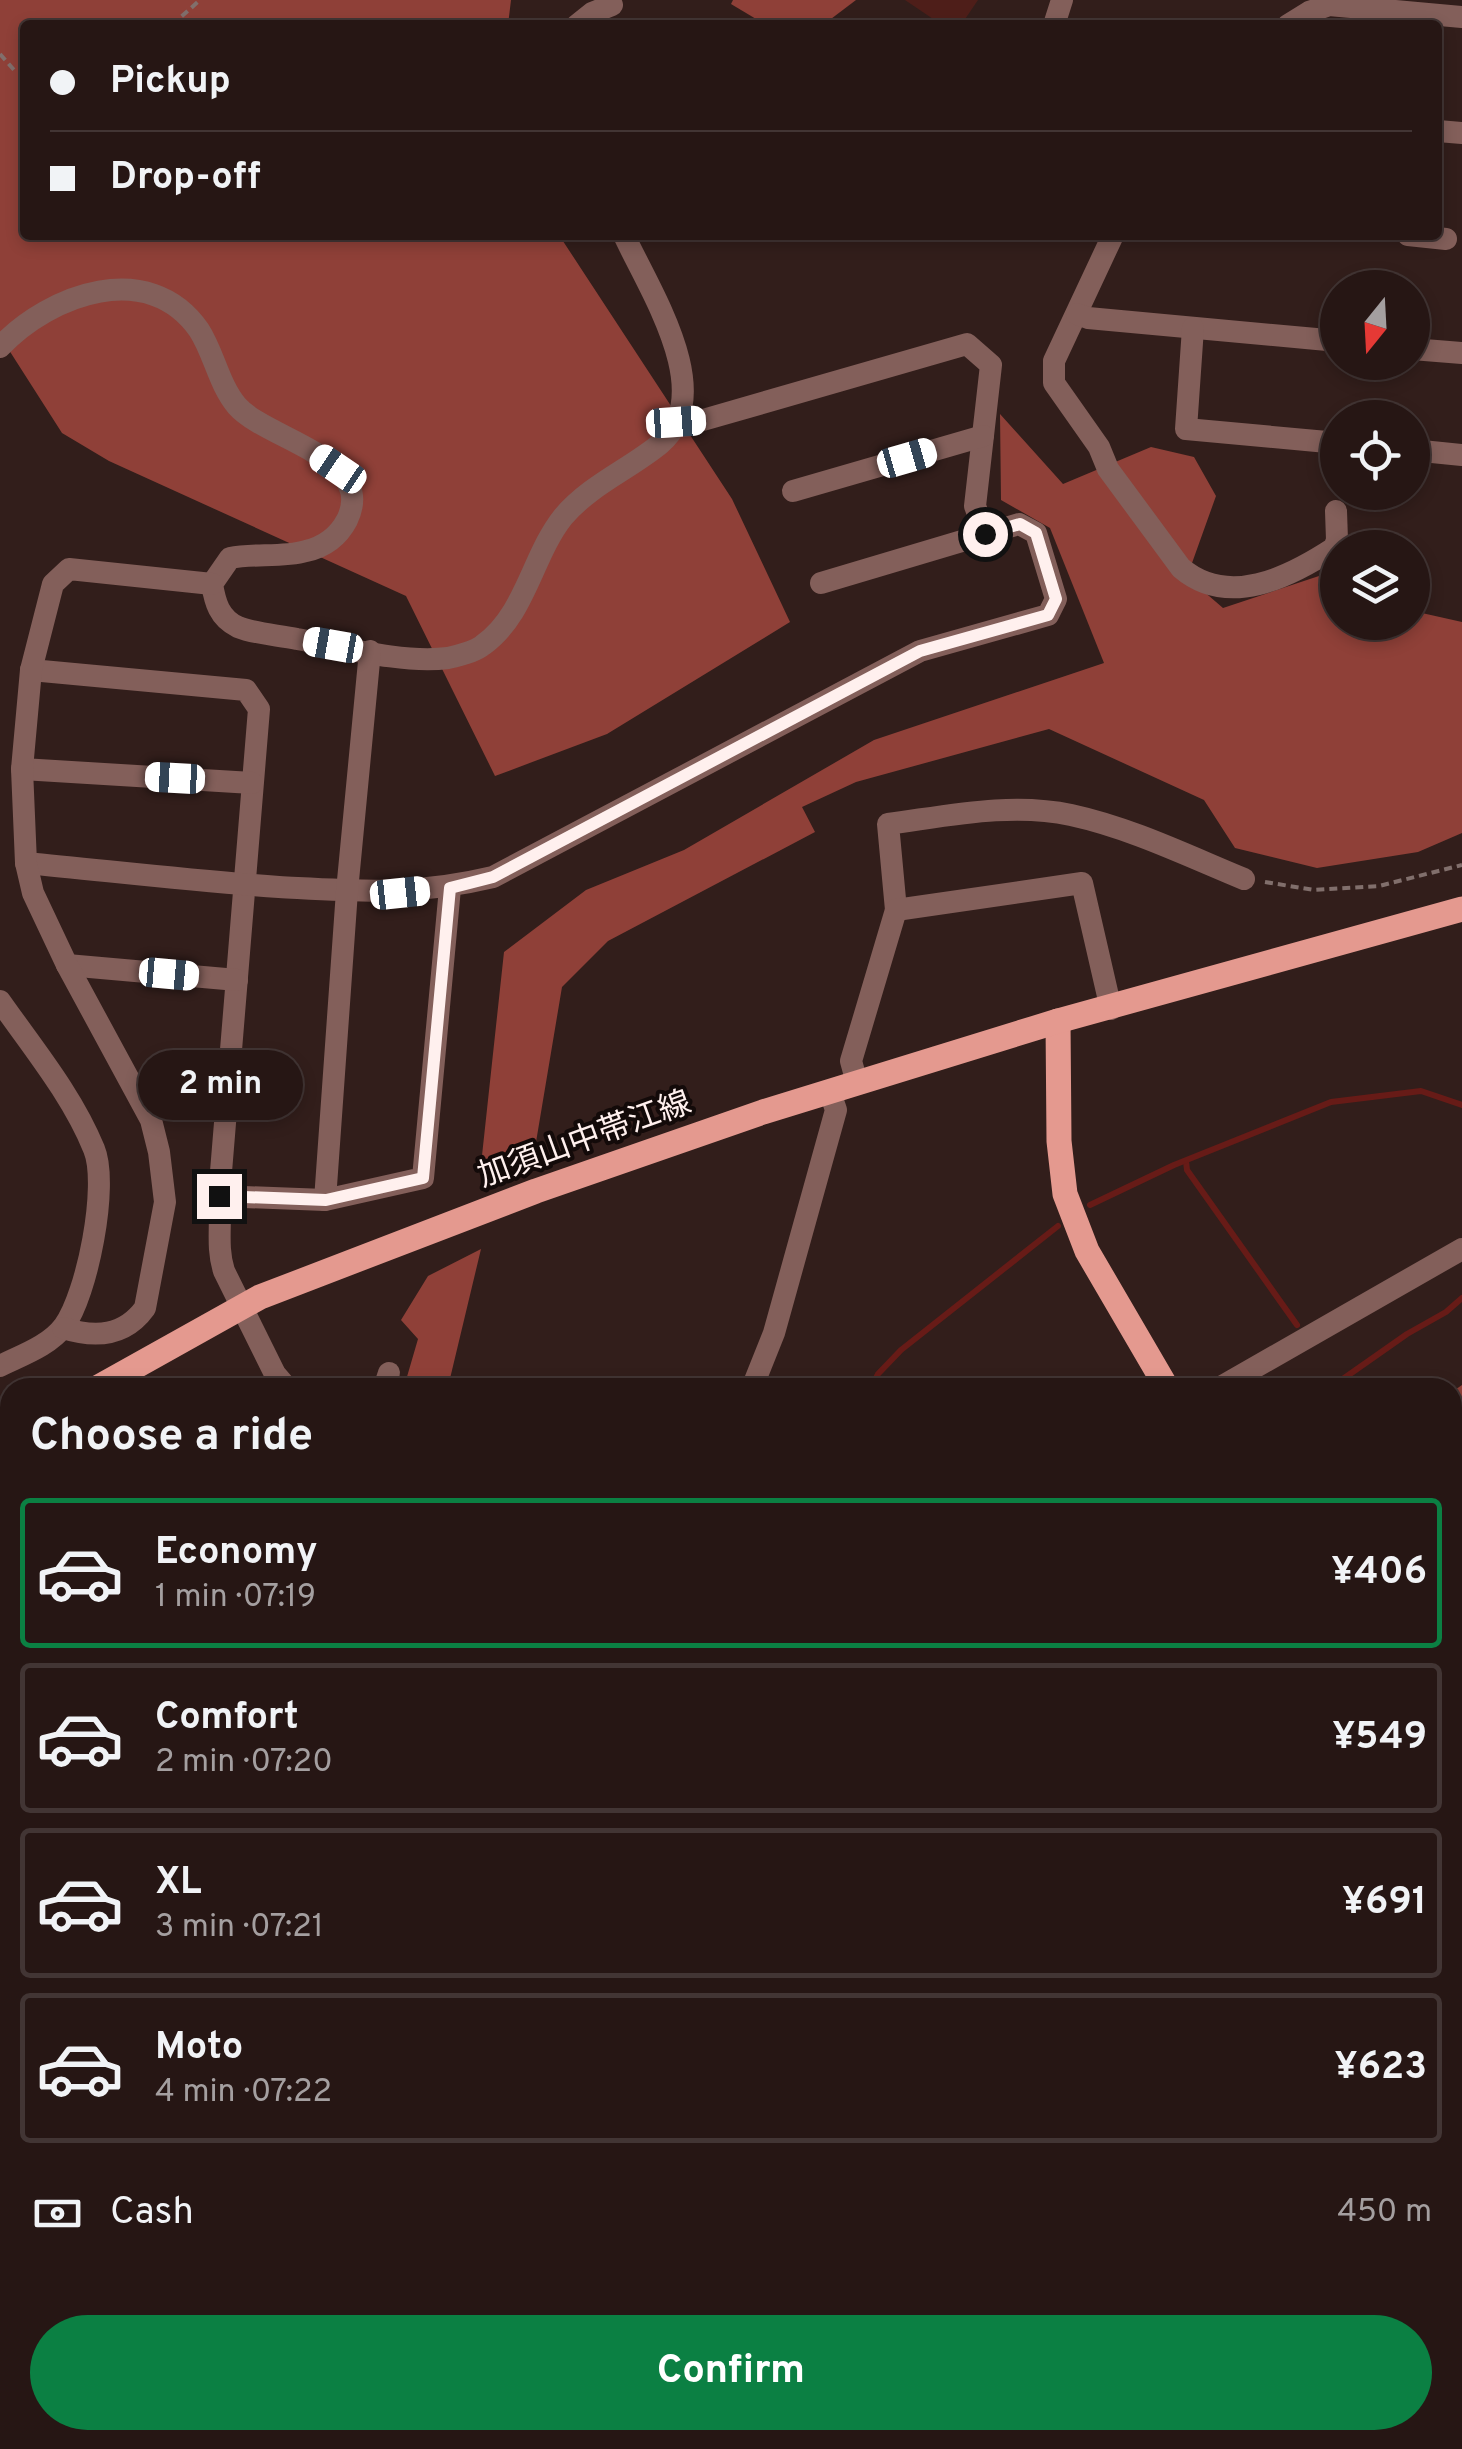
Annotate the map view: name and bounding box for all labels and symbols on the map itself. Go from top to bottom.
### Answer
north arrow [1320,270,1430,380]
car [645,405,707,439]
car [874,435,940,481]
car [305,440,371,498]
route start [963,512,1008,557]
car [301,625,365,665]
car [144,761,206,795]
car [369,875,431,911]
car [138,956,200,992]
callout: 2 min [136,1051,302,1121]
street label: 加須山中帯江線 [473,1084,697,1198]
route end [197,1174,242,1219]

